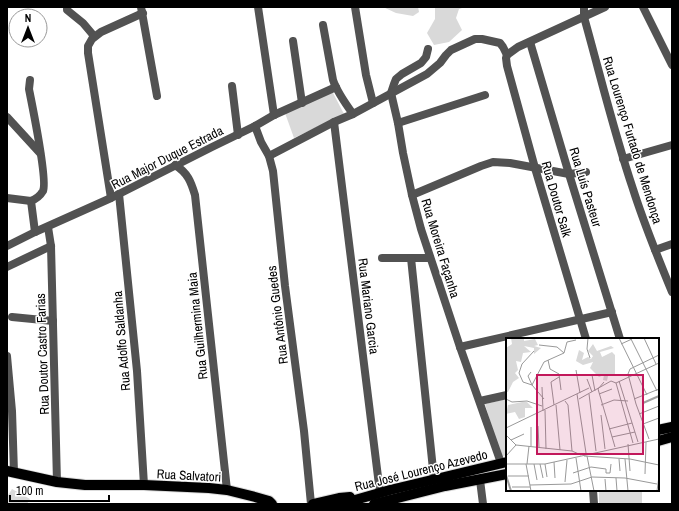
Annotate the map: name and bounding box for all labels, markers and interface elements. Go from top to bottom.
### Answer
north arrow [8,8,48,48]
text: N [25,11,31,25]
street label: Rua Lourenço Furtado de Mendonça [599,54,666,226]
street label: Rua Major Duque Estrada [108,122,226,193]
street label: Rua Luís Pasteur [565,145,606,229]
street label: Rua Doutor Salk [538,159,576,240]
street label: Rua Moreira Façanha [417,196,464,300]
street label: Rua Mariano Garcia [354,257,383,355]
street label: Rua Antônio Guedes [263,265,292,365]
street label: Rua Guilhermina Maia [183,271,212,380]
street label: Rua Adolfo Saldanha [109,290,134,392]
street label: Rua Doutor Castro Farias [32,293,53,415]
inset map [506,338,659,491]
street label: Rua José Lourenço Azevedo [353,446,489,495]
street label: Rua Salvatori [156,465,222,486]
scale bar [10,477,109,503]
text: 100 m [16,483,43,499]

